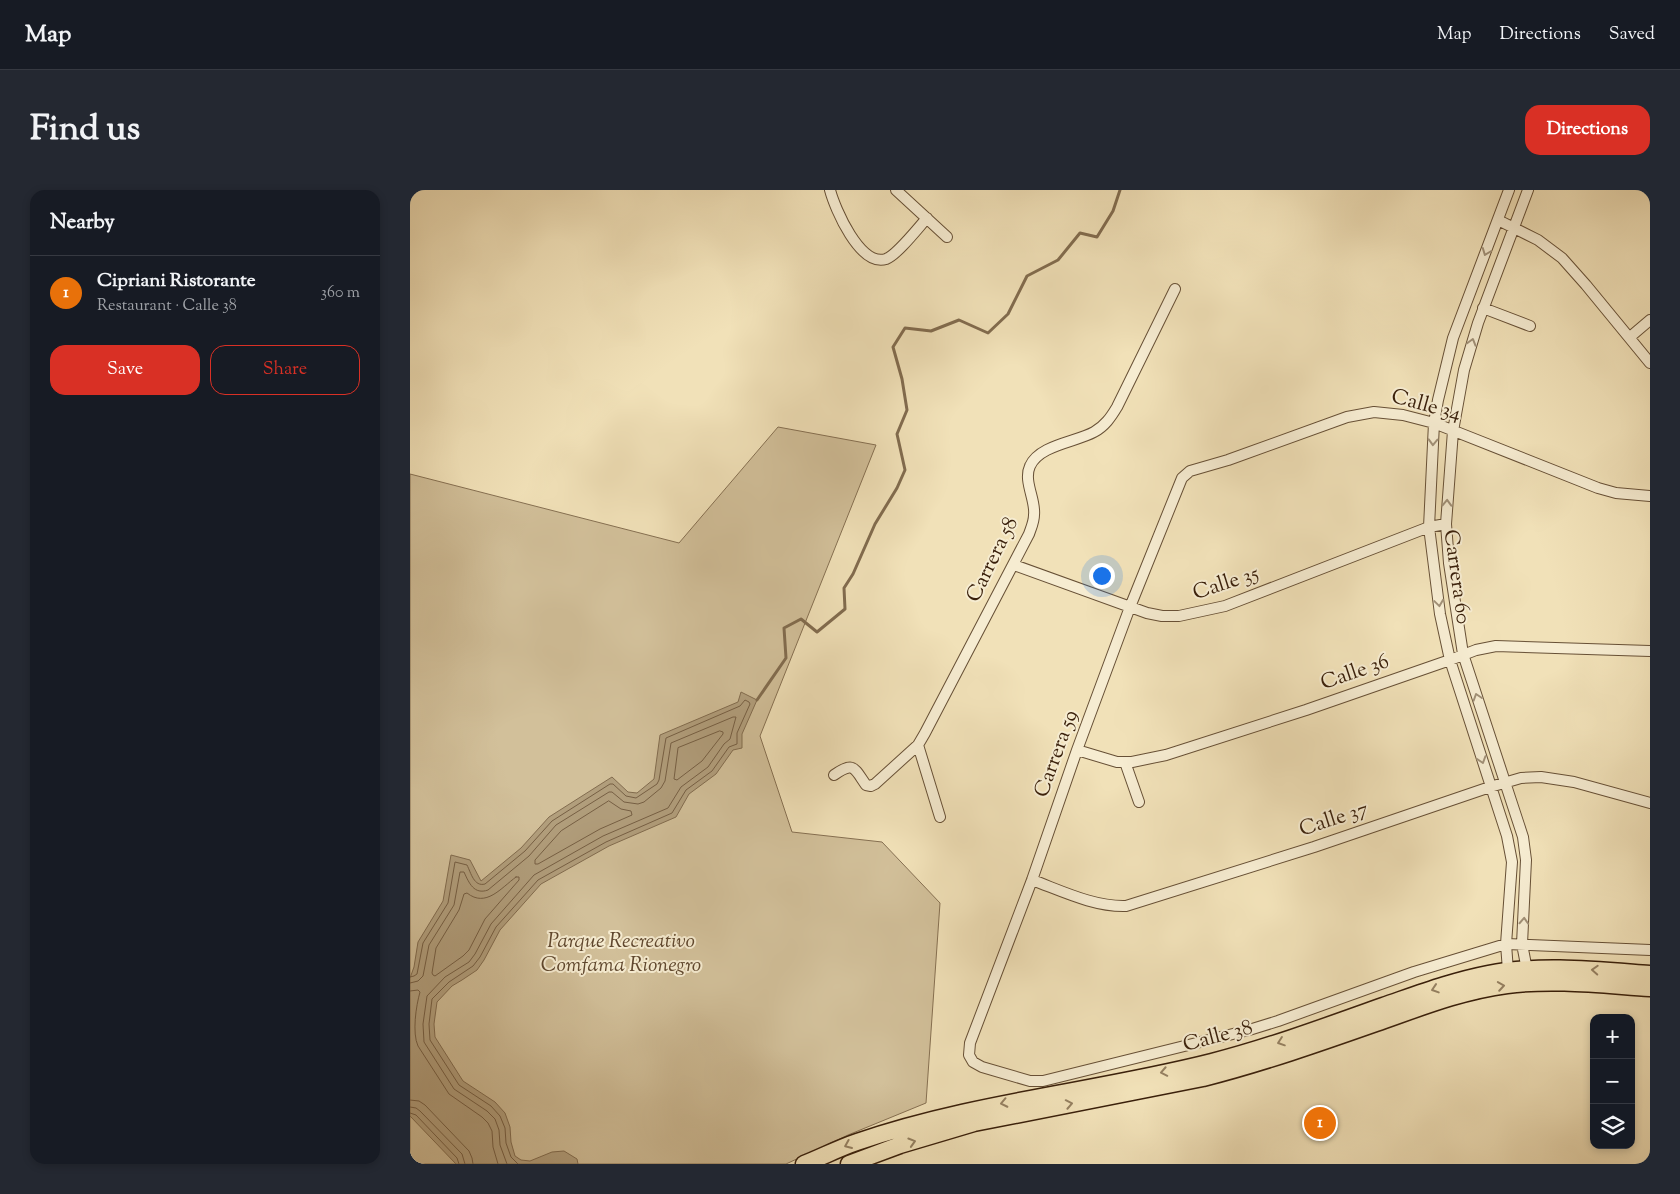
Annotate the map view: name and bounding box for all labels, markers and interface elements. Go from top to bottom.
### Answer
text: Map [25,18,71,52]
text: Map [1437,22,1472,48]
text: Directions [1500,22,1581,48]
text: Saved [1609,22,1655,48]
text: Find us [30,105,140,156]
button: Directions [1525,105,1650,155]
text: Nearby [50,208,115,238]
one-way arrow [1482,247,1492,256]
text: Cipriani Ristorante [97,268,256,295]
text: 1 [63,282,69,305]
text: 360 m [321,282,360,305]
text: Restaurant · Calle 38 [97,295,237,318]
one-way arrow [1467,339,1477,347]
button: Save [50,345,200,395]
button: Share [210,345,360,395]
street label: Calle 34 [1388,382,1464,430]
one-way arrow [1428,438,1439,446]
one-way arrow [1442,498,1452,506]
street label: Carrera 58 [960,512,1026,608]
street label: Carrera 60 [1435,528,1477,626]
street label: Calle 35 [1189,559,1263,609]
your location [1089,563,1115,589]
one-way arrow [1433,600,1444,608]
street label: Calle 36 [1317,647,1393,699]
one-way arrow [1473,693,1483,701]
street label: Carrera 59 [1027,706,1087,802]
one-way arrow [1476,755,1486,763]
street label: Calle 37 [1296,795,1373,845]
one-way arrow [1518,917,1529,925]
park label: Parque Recreativo Comfama Rionegro [541,927,701,981]
one-way arrow [1591,965,1599,976]
one-way arrow [1497,981,1505,992]
one-way arrow [1431,983,1440,993]
street label: Calle 38 [1180,1013,1256,1061]
map controls [1590,1014,1635,1149]
button: + [1590,1014,1635,1059]
one-way arrow [1278,1036,1286,1046]
button: − [1590,1059,1635,1104]
one-way arrow [1159,1067,1168,1077]
one-way arrow [1000,1097,1009,1108]
one-way arrow [1065,1100,1074,1110]
pin: 1 [1304,1104,1336,1142]
button: layers [1590,1104,1635,1149]
one-way arrow [907,1137,915,1147]
one-way arrow [844,1139,853,1150]

